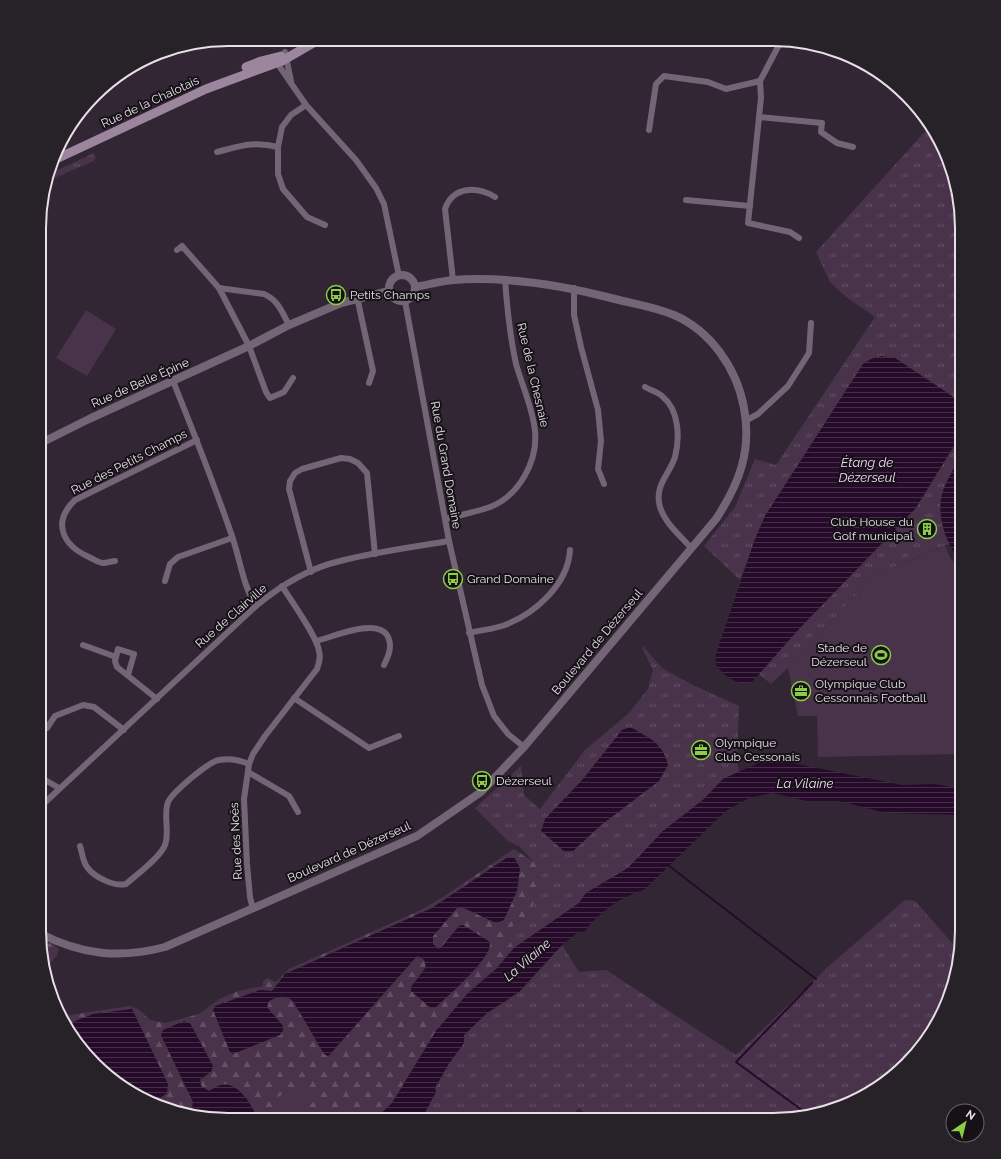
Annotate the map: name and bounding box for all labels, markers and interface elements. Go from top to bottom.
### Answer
street label: Rue de la Chalotais [99,73,201,131]
bus stop icon: Petits Champs [325,284,347,306]
place label: Petits Champs [350,288,430,302]
street label: Rue de la Chesnaie [514,321,552,429]
street label: Rue de Belle Épine [89,355,191,411]
street label: Rue du Grand Domaine [428,400,464,530]
street label: Rue des Petits Champs [69,427,189,497]
water label: Étang de Dézerseul [838,455,896,485]
place label: Club House du Golf municipal [830,515,914,543]
building icon: Club House du Golf municipal [916,518,938,540]
bus stop icon: Grand Domaine [442,568,464,590]
place label: Grand Domaine [467,572,554,586]
street label: Rue de Clairville [192,581,270,651]
street label: Boulevard de Dézerseul [549,586,646,697]
place label: Stade de Dézerseul [811,641,868,669]
sports icon: Stade de Dézerseul [870,644,892,666]
place label: Olympique Club Cessonnais Football [815,677,927,705]
office icon: Olympique Club Cessonnais Football [790,680,812,702]
place label: Olympique Club Cessonais [715,736,800,764]
office icon: Olympique Club Cessonais [690,739,712,761]
bus stop icon: Dézerseul [471,770,493,792]
place label: Dézerseul [496,774,553,788]
water label: La Vilaine [777,776,833,791]
street label: Rue des Noës [227,802,245,880]
street label: Boulevard de Dézerseul [285,818,413,885]
water label: La Vilaine [501,936,553,984]
north arrow [945,1103,985,1143]
text: N [963,1107,978,1123]

